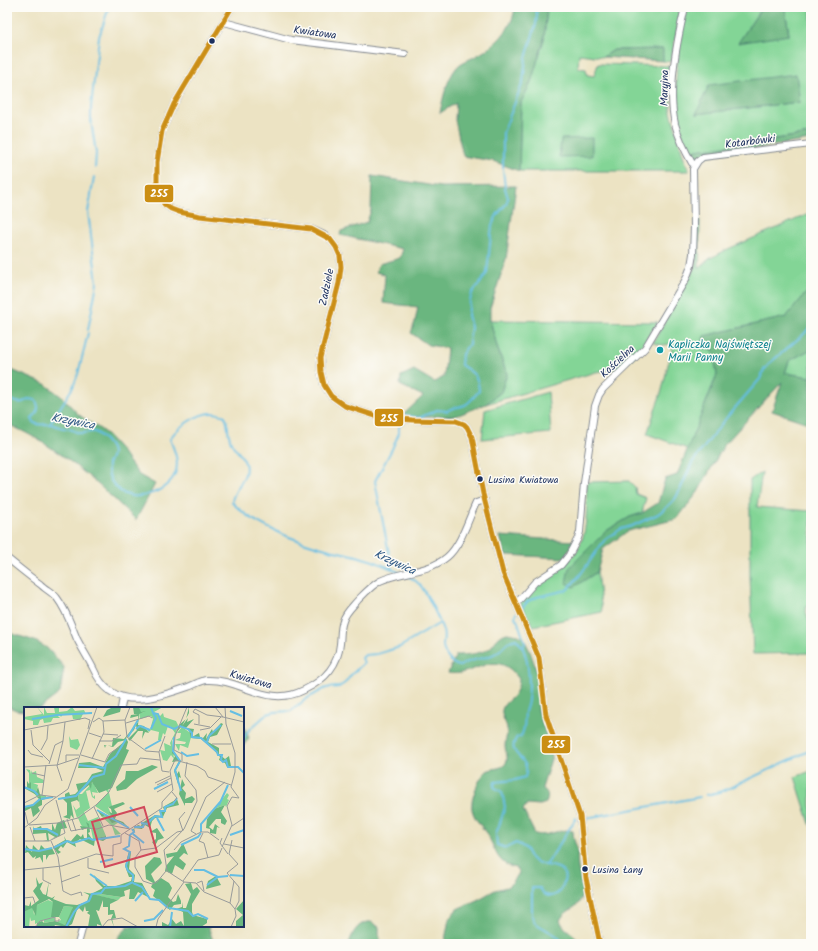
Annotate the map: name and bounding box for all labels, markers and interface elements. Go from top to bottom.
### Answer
street label: Kwiatowa [292,21,338,45]
unlabelled marker [207,36,217,46]
street label: Maryjna [656,70,674,106]
street label: Kotarbówki [724,130,777,154]
line badge: 255 [144,184,174,203]
text: 255 [150,185,169,203]
street label: Zadziele [314,267,340,307]
place label: Kapliczka Najświętszej Marii Panny [668,336,772,367]
street label: Kościelna [596,341,639,383]
marker: Kapliczka Najświętszej Marii Panny [655,345,665,355]
water label: Krzywica [50,408,98,435]
line badge: 255 [374,408,404,427]
text: 255 [380,410,399,428]
place label: Lusina Kwiatowa [488,472,559,488]
marker: Lusina Kwiatowa [475,474,485,484]
water label: Krzywica [371,545,420,581]
street label: Kwiatowa [227,665,274,695]
inset map [24,707,244,927]
line badge: 255 [541,735,571,754]
text: 255 [547,736,566,754]
place label: Lusina Łany [592,862,643,878]
marker: Lusina Łany [580,864,590,874]

